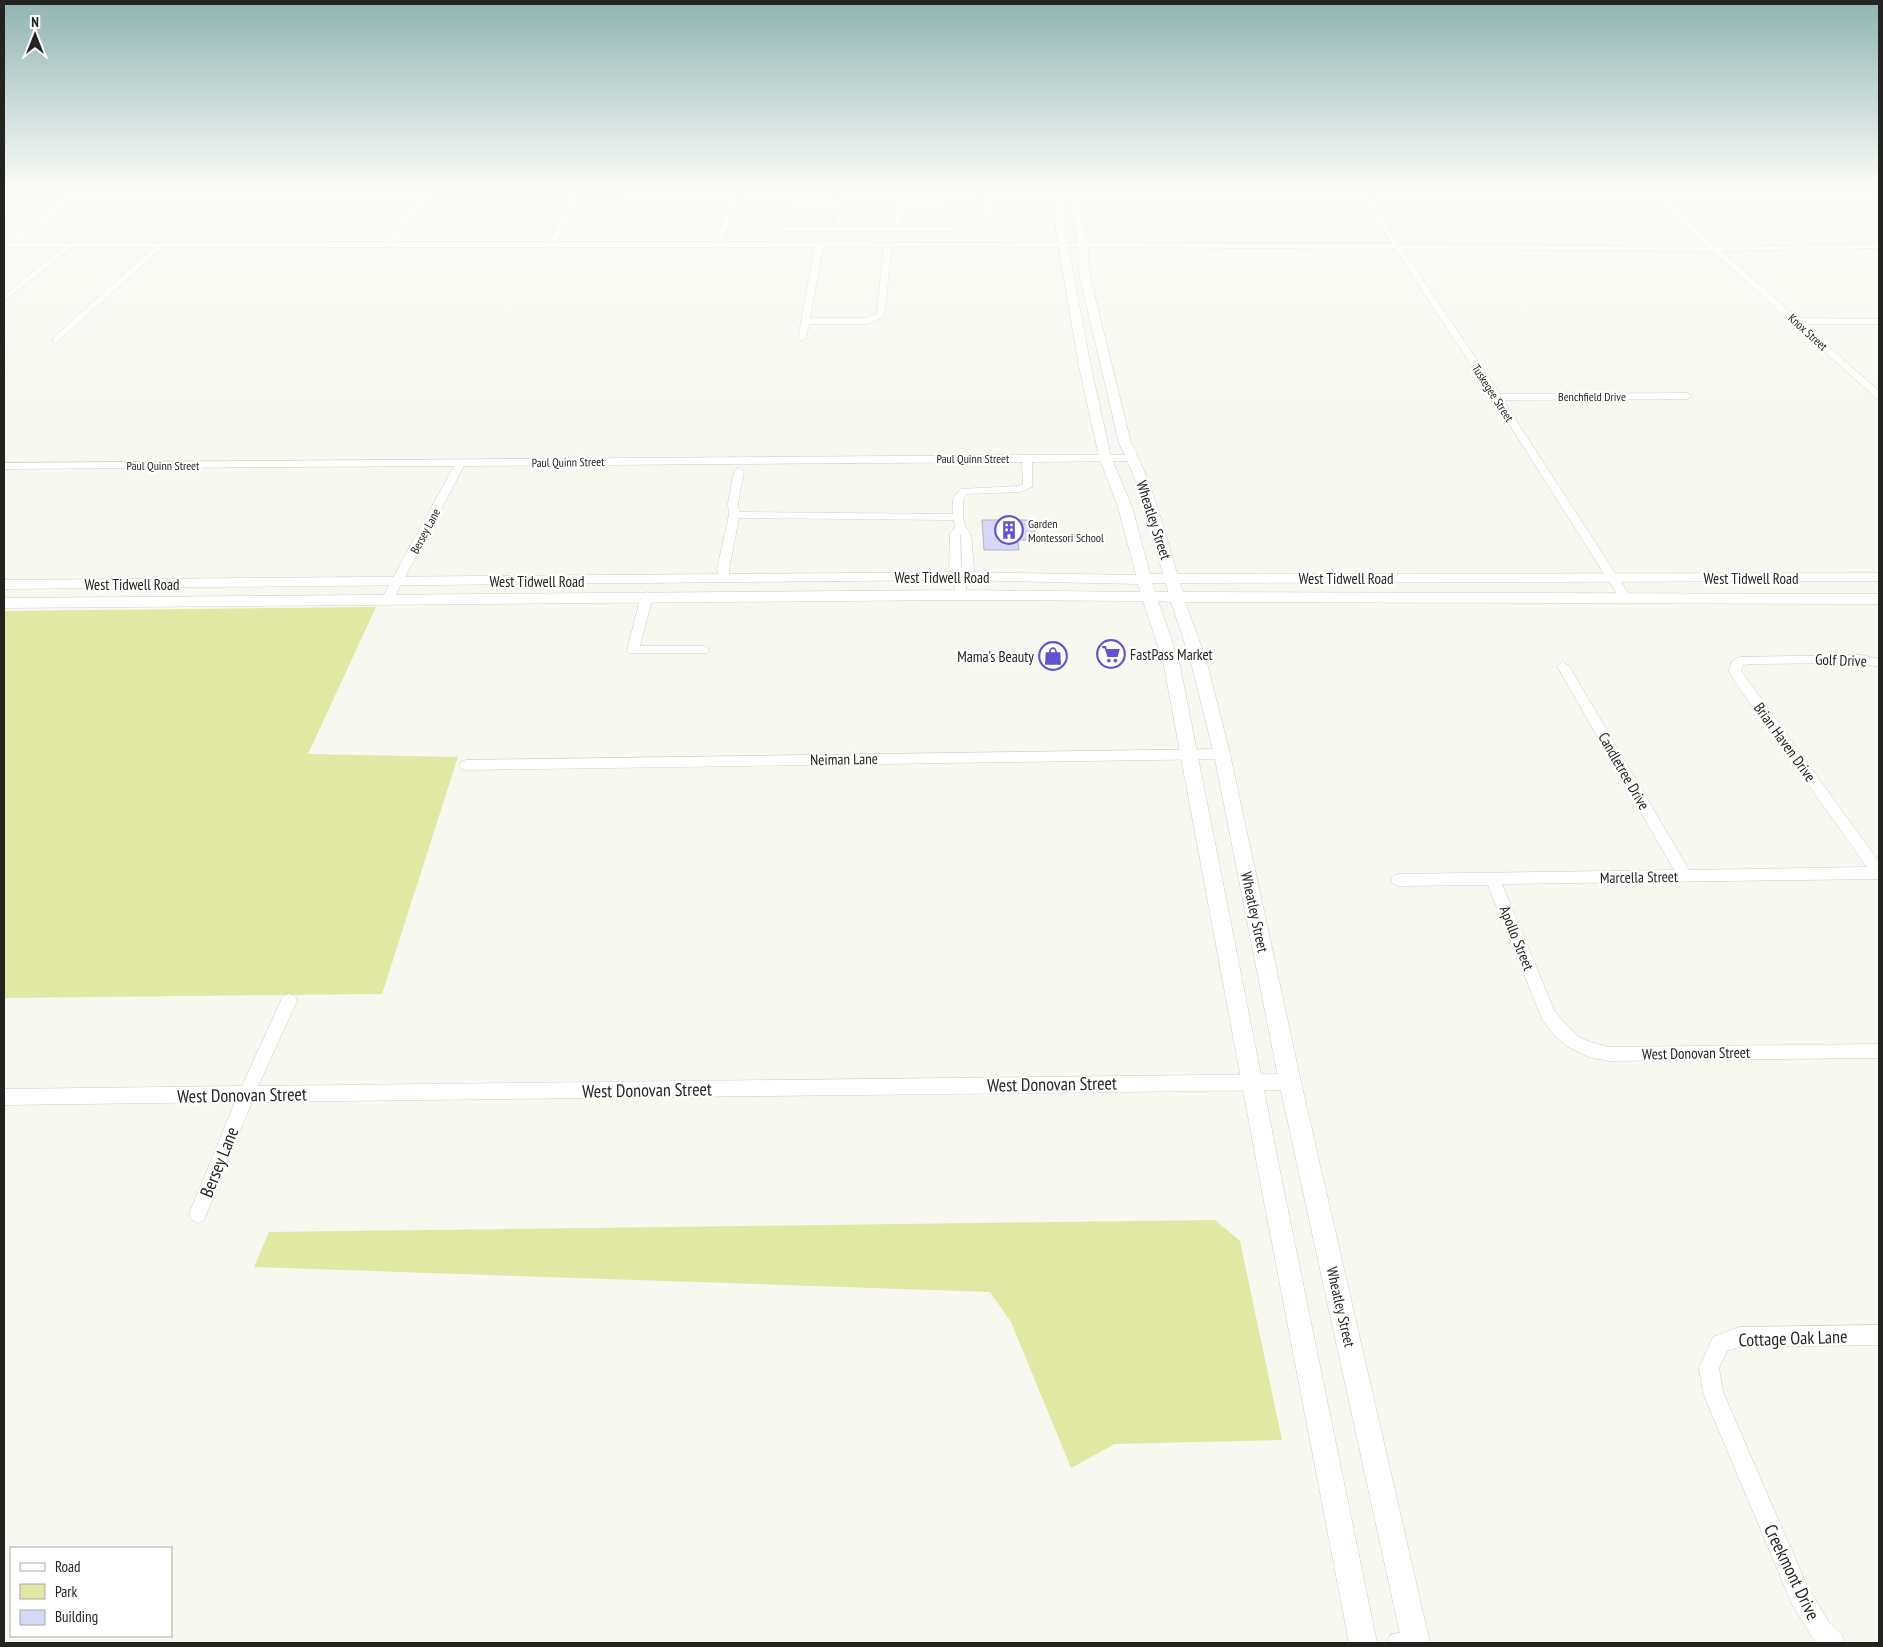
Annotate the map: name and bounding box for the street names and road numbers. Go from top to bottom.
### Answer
street label: Knox Street [1785,310,1831,354]
street label: Tuskegee Street [1469,361,1517,425]
street label: Benchfield Drive [1558,389,1626,404]
street label: Paul Quinn Street [937,451,1010,466]
street label: Paul Quinn Street [531,454,605,470]
street label: Paul Quinn Street [127,458,200,473]
street label: Wheatley Street [1132,478,1176,562]
street label: Bersey Lane [407,506,443,556]
street label: West Tidwell Road [895,568,989,587]
street label: West Tidwell Road [1299,569,1393,588]
street label: West Tidwell Road [1704,569,1798,588]
street label: West Tidwell Road [490,572,584,591]
street label: West Tidwell Road [85,575,179,594]
street label: Golf Drive [1815,650,1867,670]
street label: Brian Haven Drive [1750,699,1820,785]
street label: Candletree Drive [1594,729,1654,813]
street label: Neiman Lane [810,749,878,769]
street label: Marcella Street [1600,867,1678,887]
street label: Wheatley Street [1237,870,1273,954]
street label: Apollo Street [1495,903,1539,973]
street label: West Donovan Street [1642,1043,1750,1063]
street label: West Donovan Street [987,1071,1117,1097]
street label: West Donovan Street [582,1077,712,1103]
street label: West Donovan Street [177,1082,307,1108]
street label: Bersey Lane [195,1123,243,1201]
street label: Wheatley Street [1323,1265,1359,1349]
street label: Cottage Oak Lane [1738,1325,1848,1351]
street label: Creekmont Drive [1759,1520,1825,1624]

